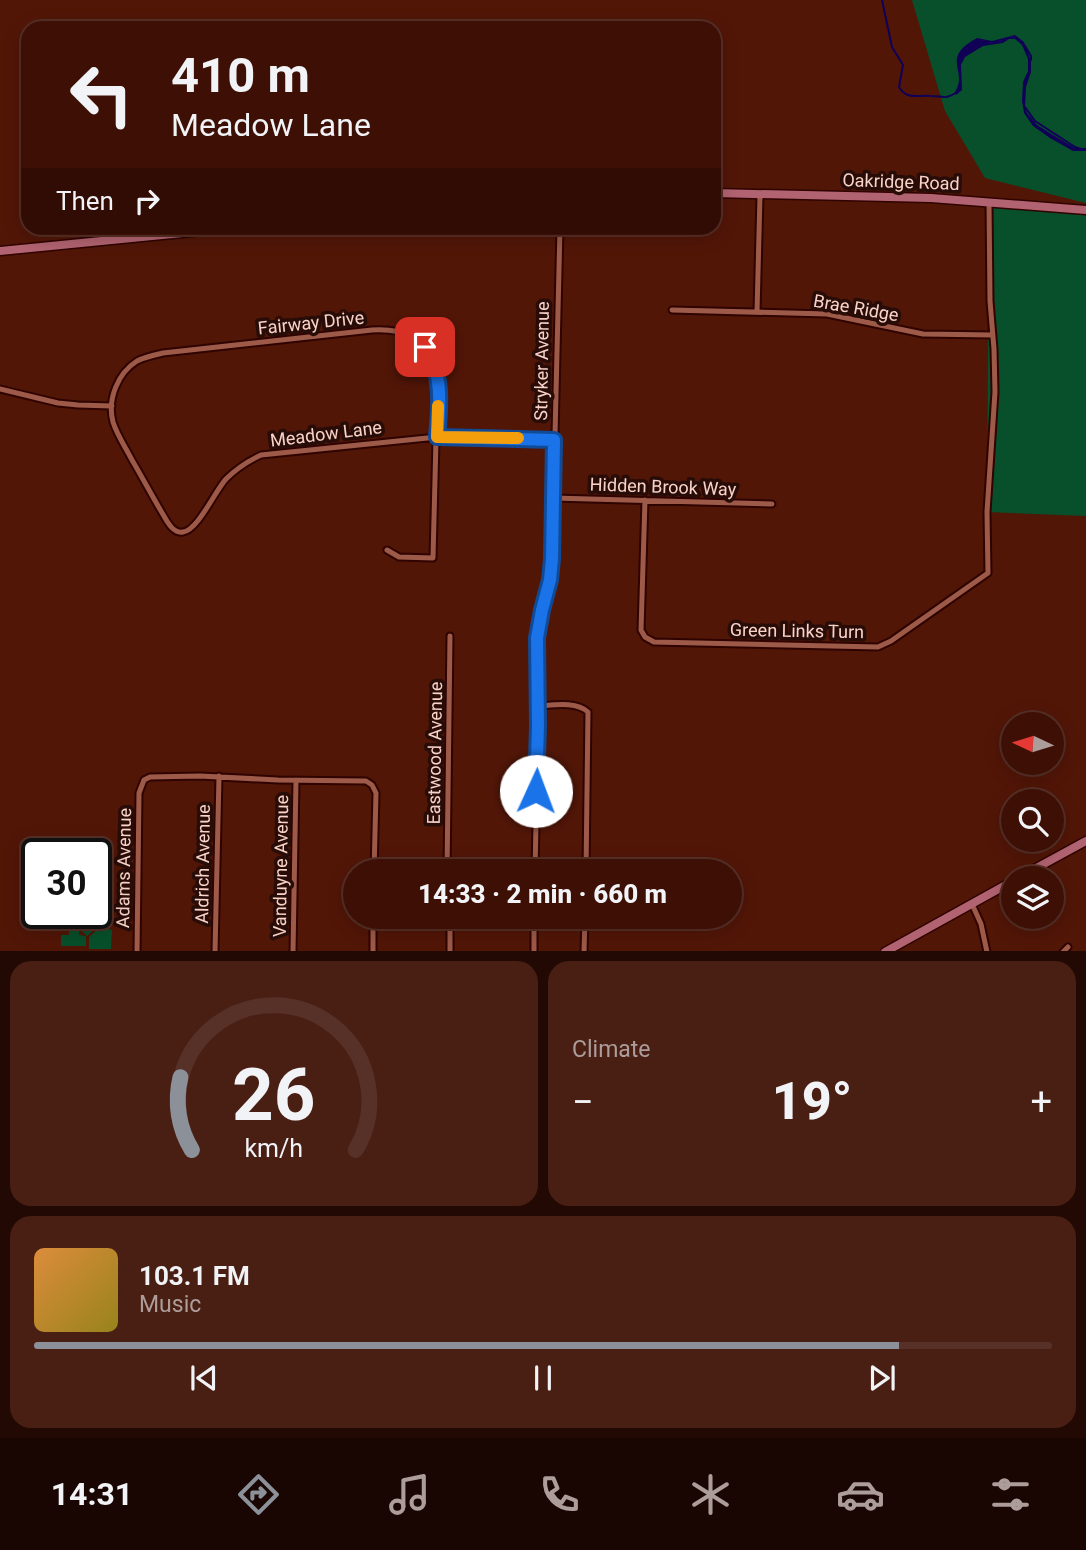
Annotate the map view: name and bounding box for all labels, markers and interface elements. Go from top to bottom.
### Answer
text: 410 m [171,47,310,104]
icon: left [56,49,147,140]
text: Meadow Lane [171,106,371,144]
street label: Oakridge Road [842,169,960,194]
icon: right [128,182,166,220]
text: Then [56,186,114,216]
street label: Brae Ridge [812,290,900,325]
street label: Stryker Avenue [530,301,553,421]
street label: Fairway Drive [257,306,365,339]
pin [395,317,455,377]
icon: arrive [406,328,444,366]
street label: Meadow Lane [269,416,383,451]
street label: Hidden Brook Way [589,473,737,500]
street label: Green Links Turn [730,619,864,642]
street label: Eastwood Avenue [423,681,446,825]
north arrow [1001,712,1064,775]
map controls [1001,712,1064,929]
position arrow [499,754,573,828]
button: search [1001,789,1064,852]
street label: Vanduyne Avenue [269,795,292,937]
street label: Aldrich Avenue [191,804,214,924]
street label: Adams Avenue [112,808,135,928]
speed limit sign: 30 [21,838,112,929]
button: layers [1001,866,1064,929]
text: 14:33 · 2 min · 660 m [418,879,667,909]
text: Climate [572,1036,651,1063]
text: 26 [232,1052,316,1138]
text: 19° [772,1071,852,1132]
text: − [572,1080,594,1124]
text: + [1030,1080,1052,1124]
text: km/h [245,1133,303,1162]
text: 103.1 FM [139,1261,250,1291]
text: Music [139,1291,201,1318]
icon: previous [185,1359,223,1397]
icon: pause [524,1359,562,1397]
icon: next [863,1359,901,1397]
icon: directions [234,1470,283,1519]
icon: music [385,1470,434,1519]
icon: phone [535,1470,584,1519]
icon: climate [686,1470,735,1519]
icon: car [836,1470,885,1519]
icon: filters [986,1470,1035,1519]
text: 14:31 [51,1475,133,1513]

